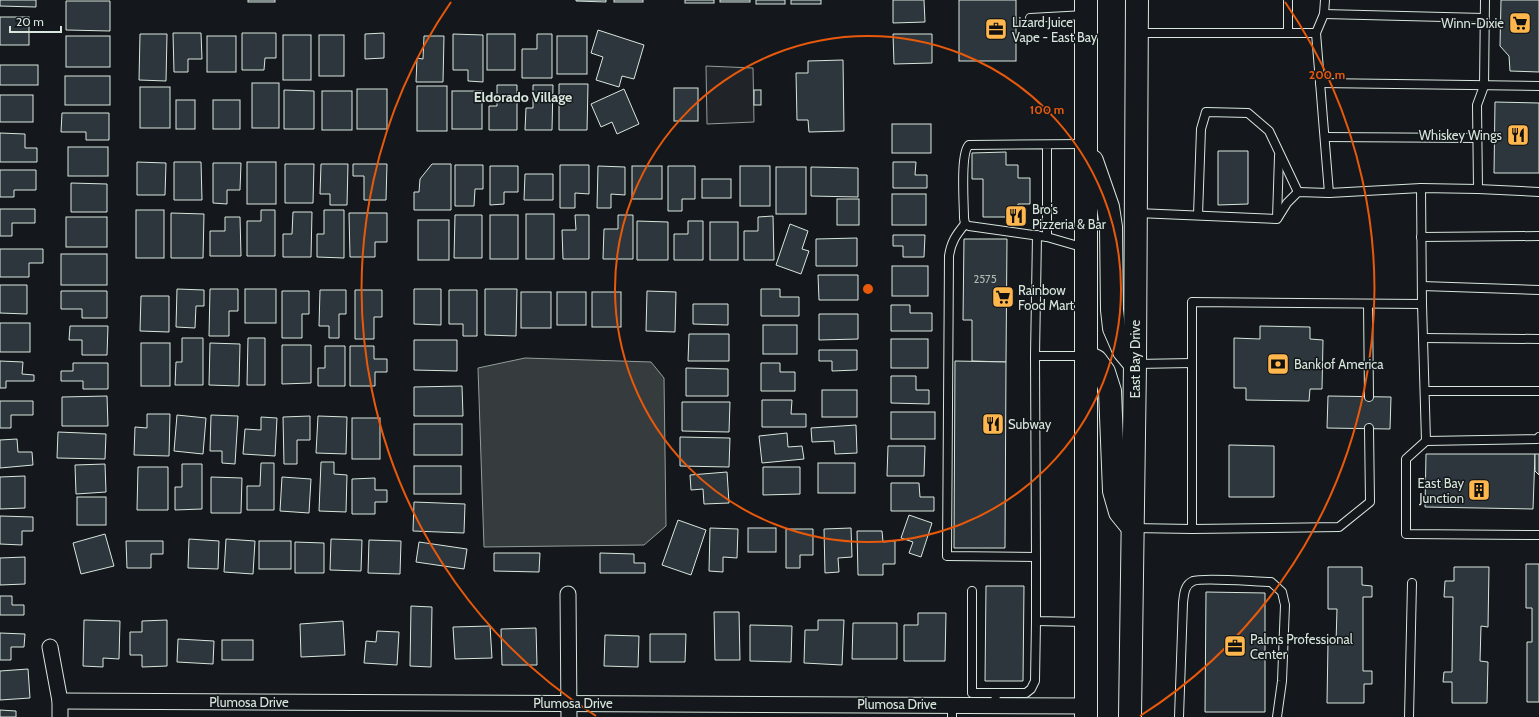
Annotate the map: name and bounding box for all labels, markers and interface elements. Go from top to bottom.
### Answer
scale bar [10,8,61,34]
supermarket icon: Winn-Dixie [1507,10,1533,36]
text: 20 m [16,14,44,29]
place label: Lizard Juice Vape - East Bay [1012,14,1098,45]
place label: Winn-Dixie [1441,15,1504,31]
office icon: Lizard Juice Vape - East Bay [983,16,1009,42]
text: 200 m [1309,67,1345,82]
district label: Eldorado Village [474,88,572,106]
text: 100 m [1030,102,1064,117]
restaurant icon: Whiskey Wings [1505,122,1531,148]
place label: Whiskey Wings [1419,127,1503,143]
place label: Bro's Pizzeria & Bar [1032,201,1107,232]
restaurant icon: Bro's Pizzeria & Bar [1003,203,1029,229]
house number: 2575 [973,272,997,286]
centre of rings [861,282,875,296]
place label: Rainbow Food Mart [1018,282,1074,313]
supermarket icon: Rainbow Food Mart [990,284,1016,310]
street label: East Bay Drive [1127,319,1143,398]
bank icon: Bank of America [1265,351,1291,377]
place label: Bank of America [1294,356,1384,372]
restaurant icon: Subway [980,411,1006,437]
place label: Subway [1008,416,1052,432]
place label: East Bay Junction [1418,475,1464,506]
building icon: East Bay Junction [1466,477,1492,503]
place label: Palms Professional Center [1250,631,1353,662]
office icon: Palms Professional Center [1222,633,1248,659]
street label: Plumosa Drive [209,694,289,710]
street label: Plumosa Drive [533,695,613,711]
street label: Plumosa Drive [857,696,937,712]

